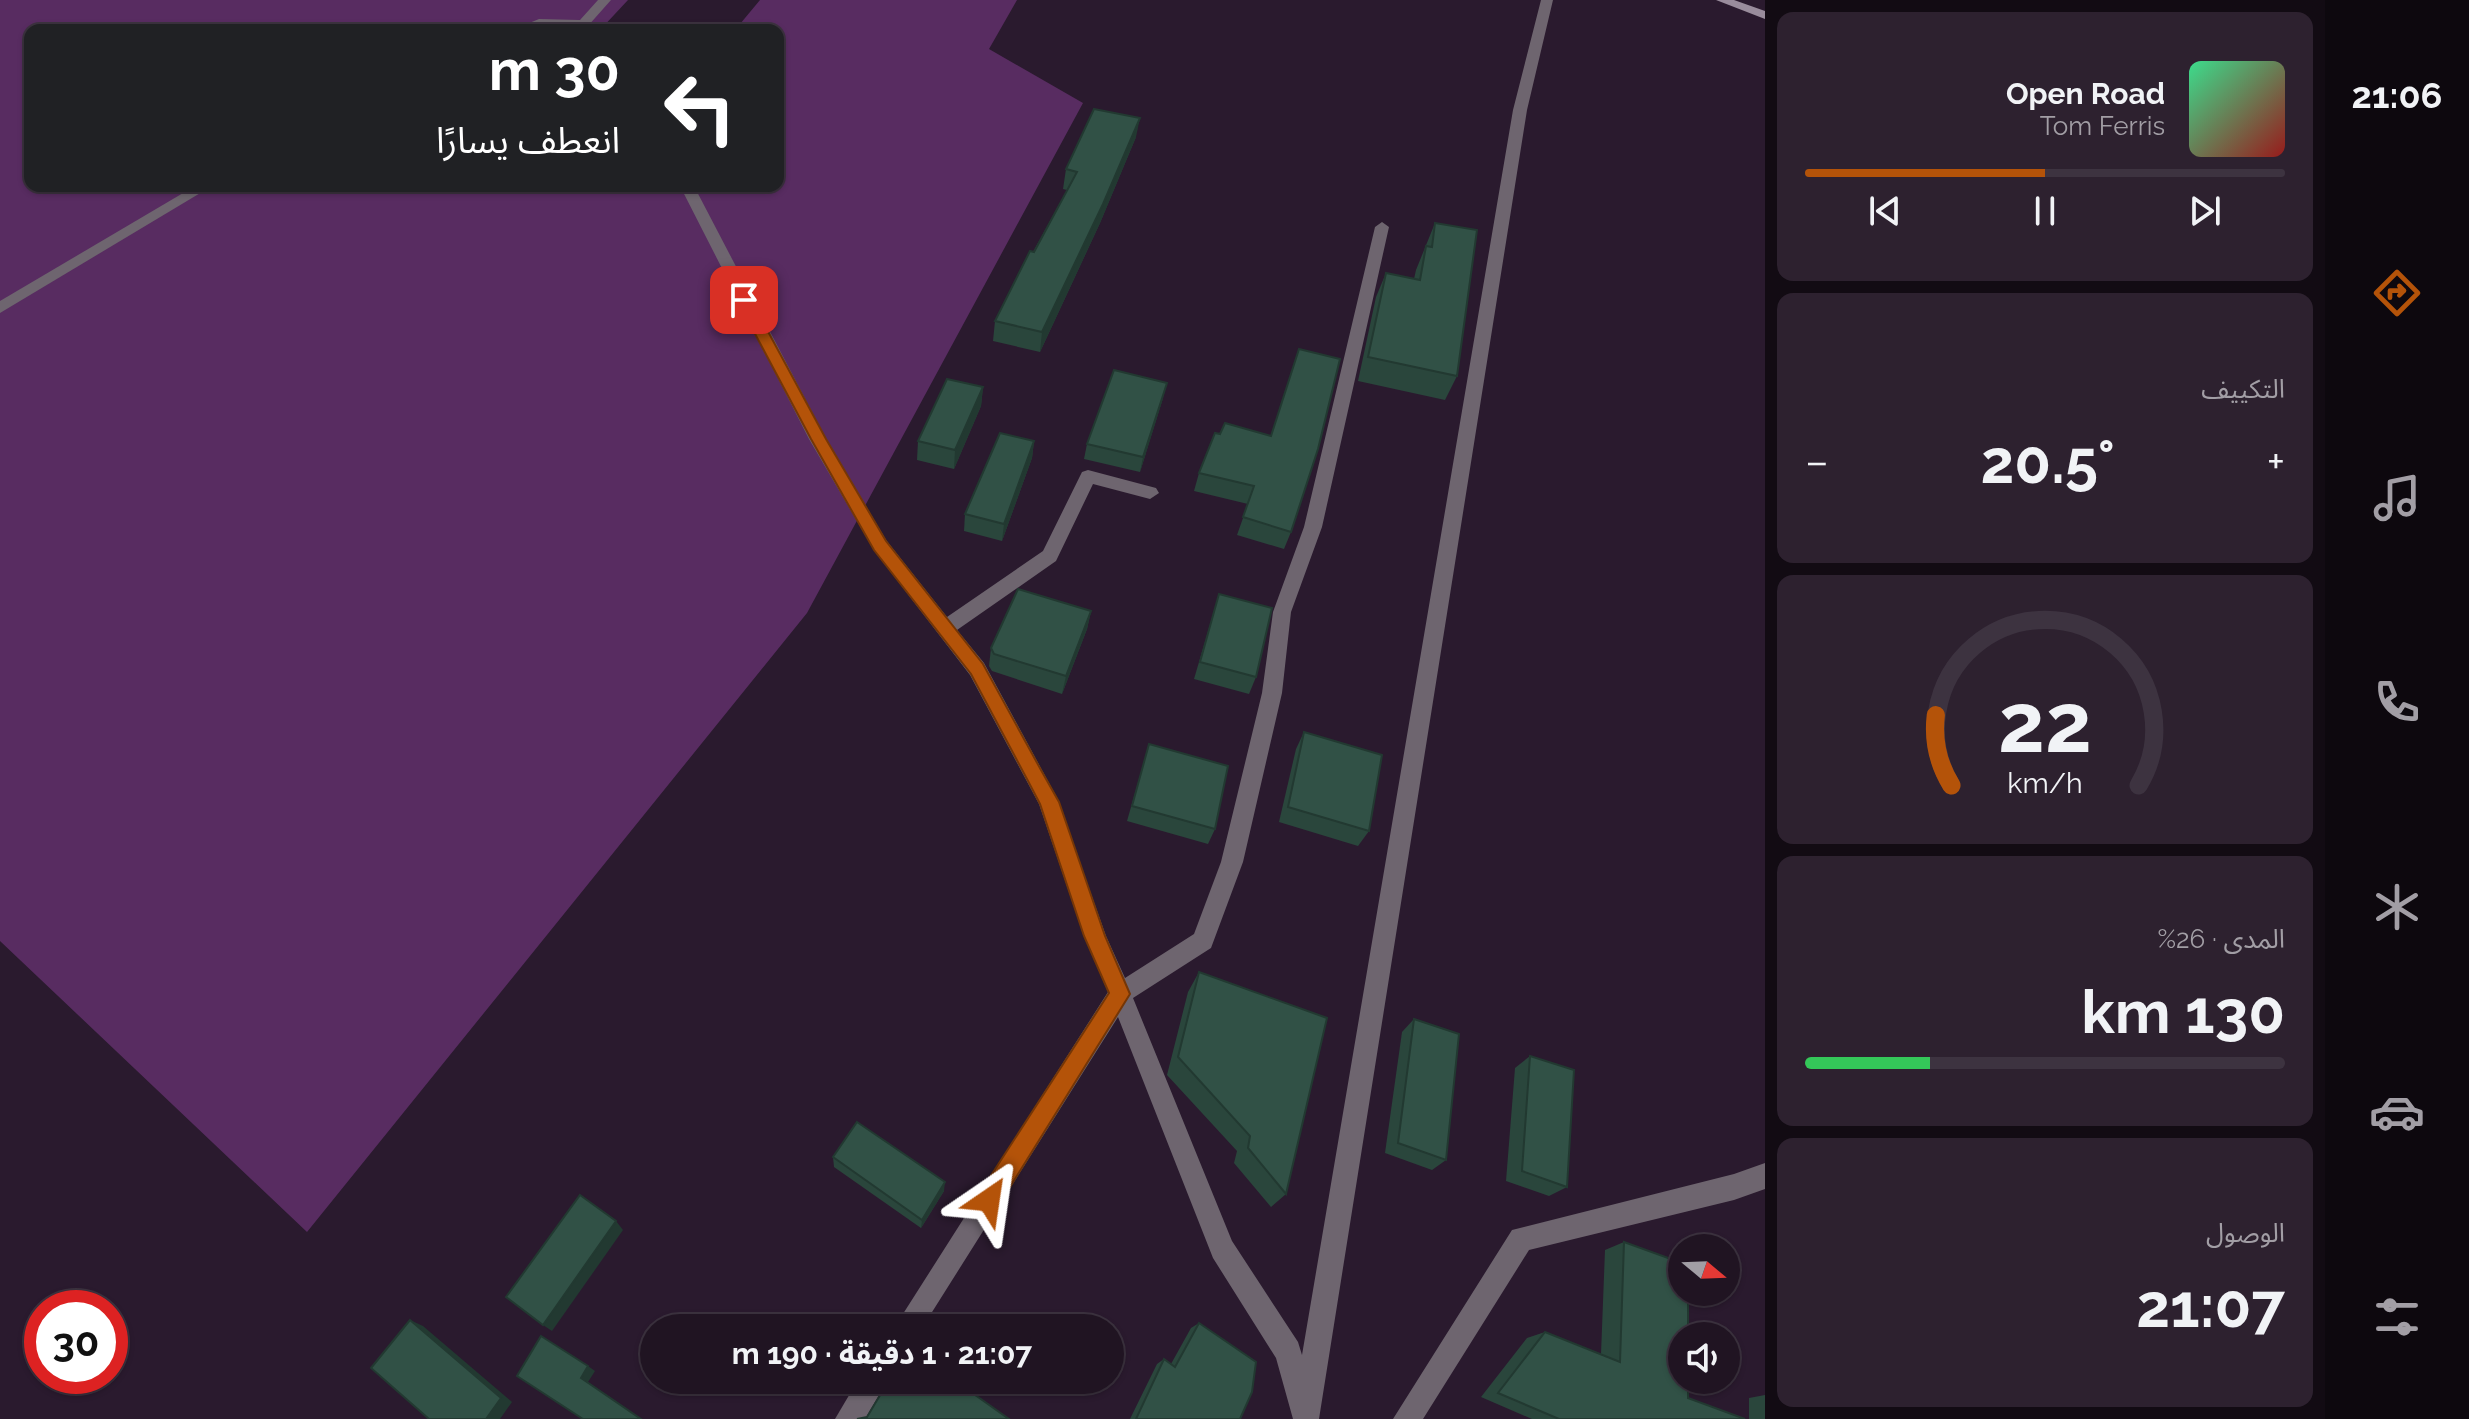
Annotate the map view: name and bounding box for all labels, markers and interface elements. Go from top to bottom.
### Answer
text: 30 m [489,37,620,103]
icon: left [648,56,752,160]
text: 21:06 [2352,74,2442,116]
text: Open Road [2006,76,2165,111]
text: Tom Ferris [2040,111,2165,141]
text: انعطف يسارًا [436,119,620,161]
icon: previous [1863,189,1907,233]
icon: pause [2023,189,2067,233]
icon: next [2183,189,2227,233]
icon: directions [2369,265,2425,321]
pin [710,266,778,334]
icon: arrive [722,278,766,322]
text: التكييف [2201,374,2285,404]
text: 20.5° [1980,427,2115,497]
text: − [1805,436,1829,487]
text: + [2267,436,2285,487]
icon: music [2369,470,2425,526]
text: 22 [1998,673,2092,770]
icon: phone [2369,674,2425,730]
text: km/h [2007,766,2083,800]
icon: climate [2369,879,2425,935]
text: المدى · 26% [2157,924,2285,954]
text: 130 km [2081,977,2285,1047]
icon: car [2369,1084,2425,1140]
position arrow [947,1158,1031,1242]
text: الوصول [2206,1218,2285,1248]
north arrow [1668,1234,1740,1306]
map controls [1668,1234,1740,1394]
text: 21:07 [2136,1271,2285,1341]
icon: filters [2369,1289,2425,1345]
speed limit sign: 30 [24,1290,128,1394]
button: sound [1668,1322,1740,1394]
text: 21:07 · 1 دقيقة · 190 m [732,1336,1032,1371]

